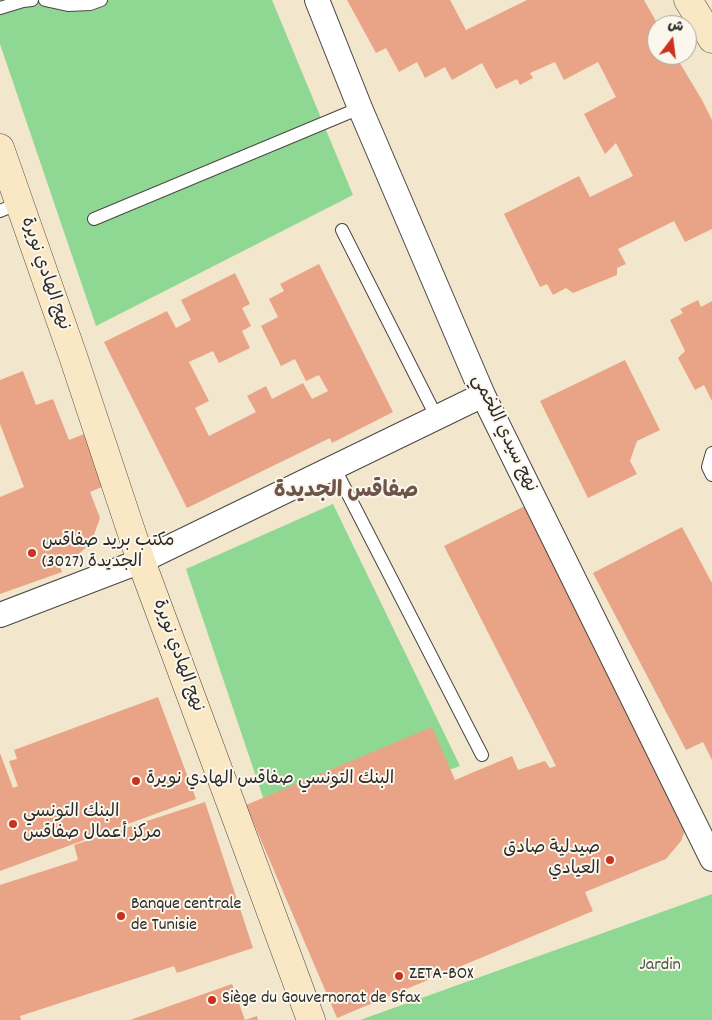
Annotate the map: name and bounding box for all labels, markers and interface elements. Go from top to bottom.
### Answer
north arrow [647,15,697,65]
text: ش [666,15,686,38]
street label: نهج الهادي نويرة [15,215,73,333]
street label: نهج سيدي اللخمي [465,372,541,496]
district label: صفاقس الجديدة [274,480,418,506]
place label: مكتب بريد صفاقس الجديدة (3027) [42,532,174,574]
marker: مكتب بريد صفاقس الجديدة (3027) [26,547,38,559]
street label: نهج الهادي نويرة [147,597,207,715]
place label: البنك التونسي صفاقس الهادي نويرة [146,770,394,792]
marker: البنك التونسي صفاقس الهادي نويرة [130,775,142,787]
place label: البنك التونسي مركز أعمال صفاقس [23,803,162,846]
marker: البنك التونسي مركز أعمال صفاقس [7,818,19,830]
place label: صيدلية صادق العيادي [503,839,600,882]
marker: صيدلية صادق العيادي [604,854,616,866]
place label: Banque centrale de Tunisie [131,895,242,938]
marker: Banque centrale de Tunisie [115,910,127,922]
park label: Jardin [639,956,681,978]
place label: ZETA-BOX [409,965,474,987]
marker: ZETA-BOX [393,970,405,982]
place label: Siège du Gouvernorat de Sfax [222,989,420,1011]
marker: Siège du Gouvernorat de Sfax [206,994,218,1006]

